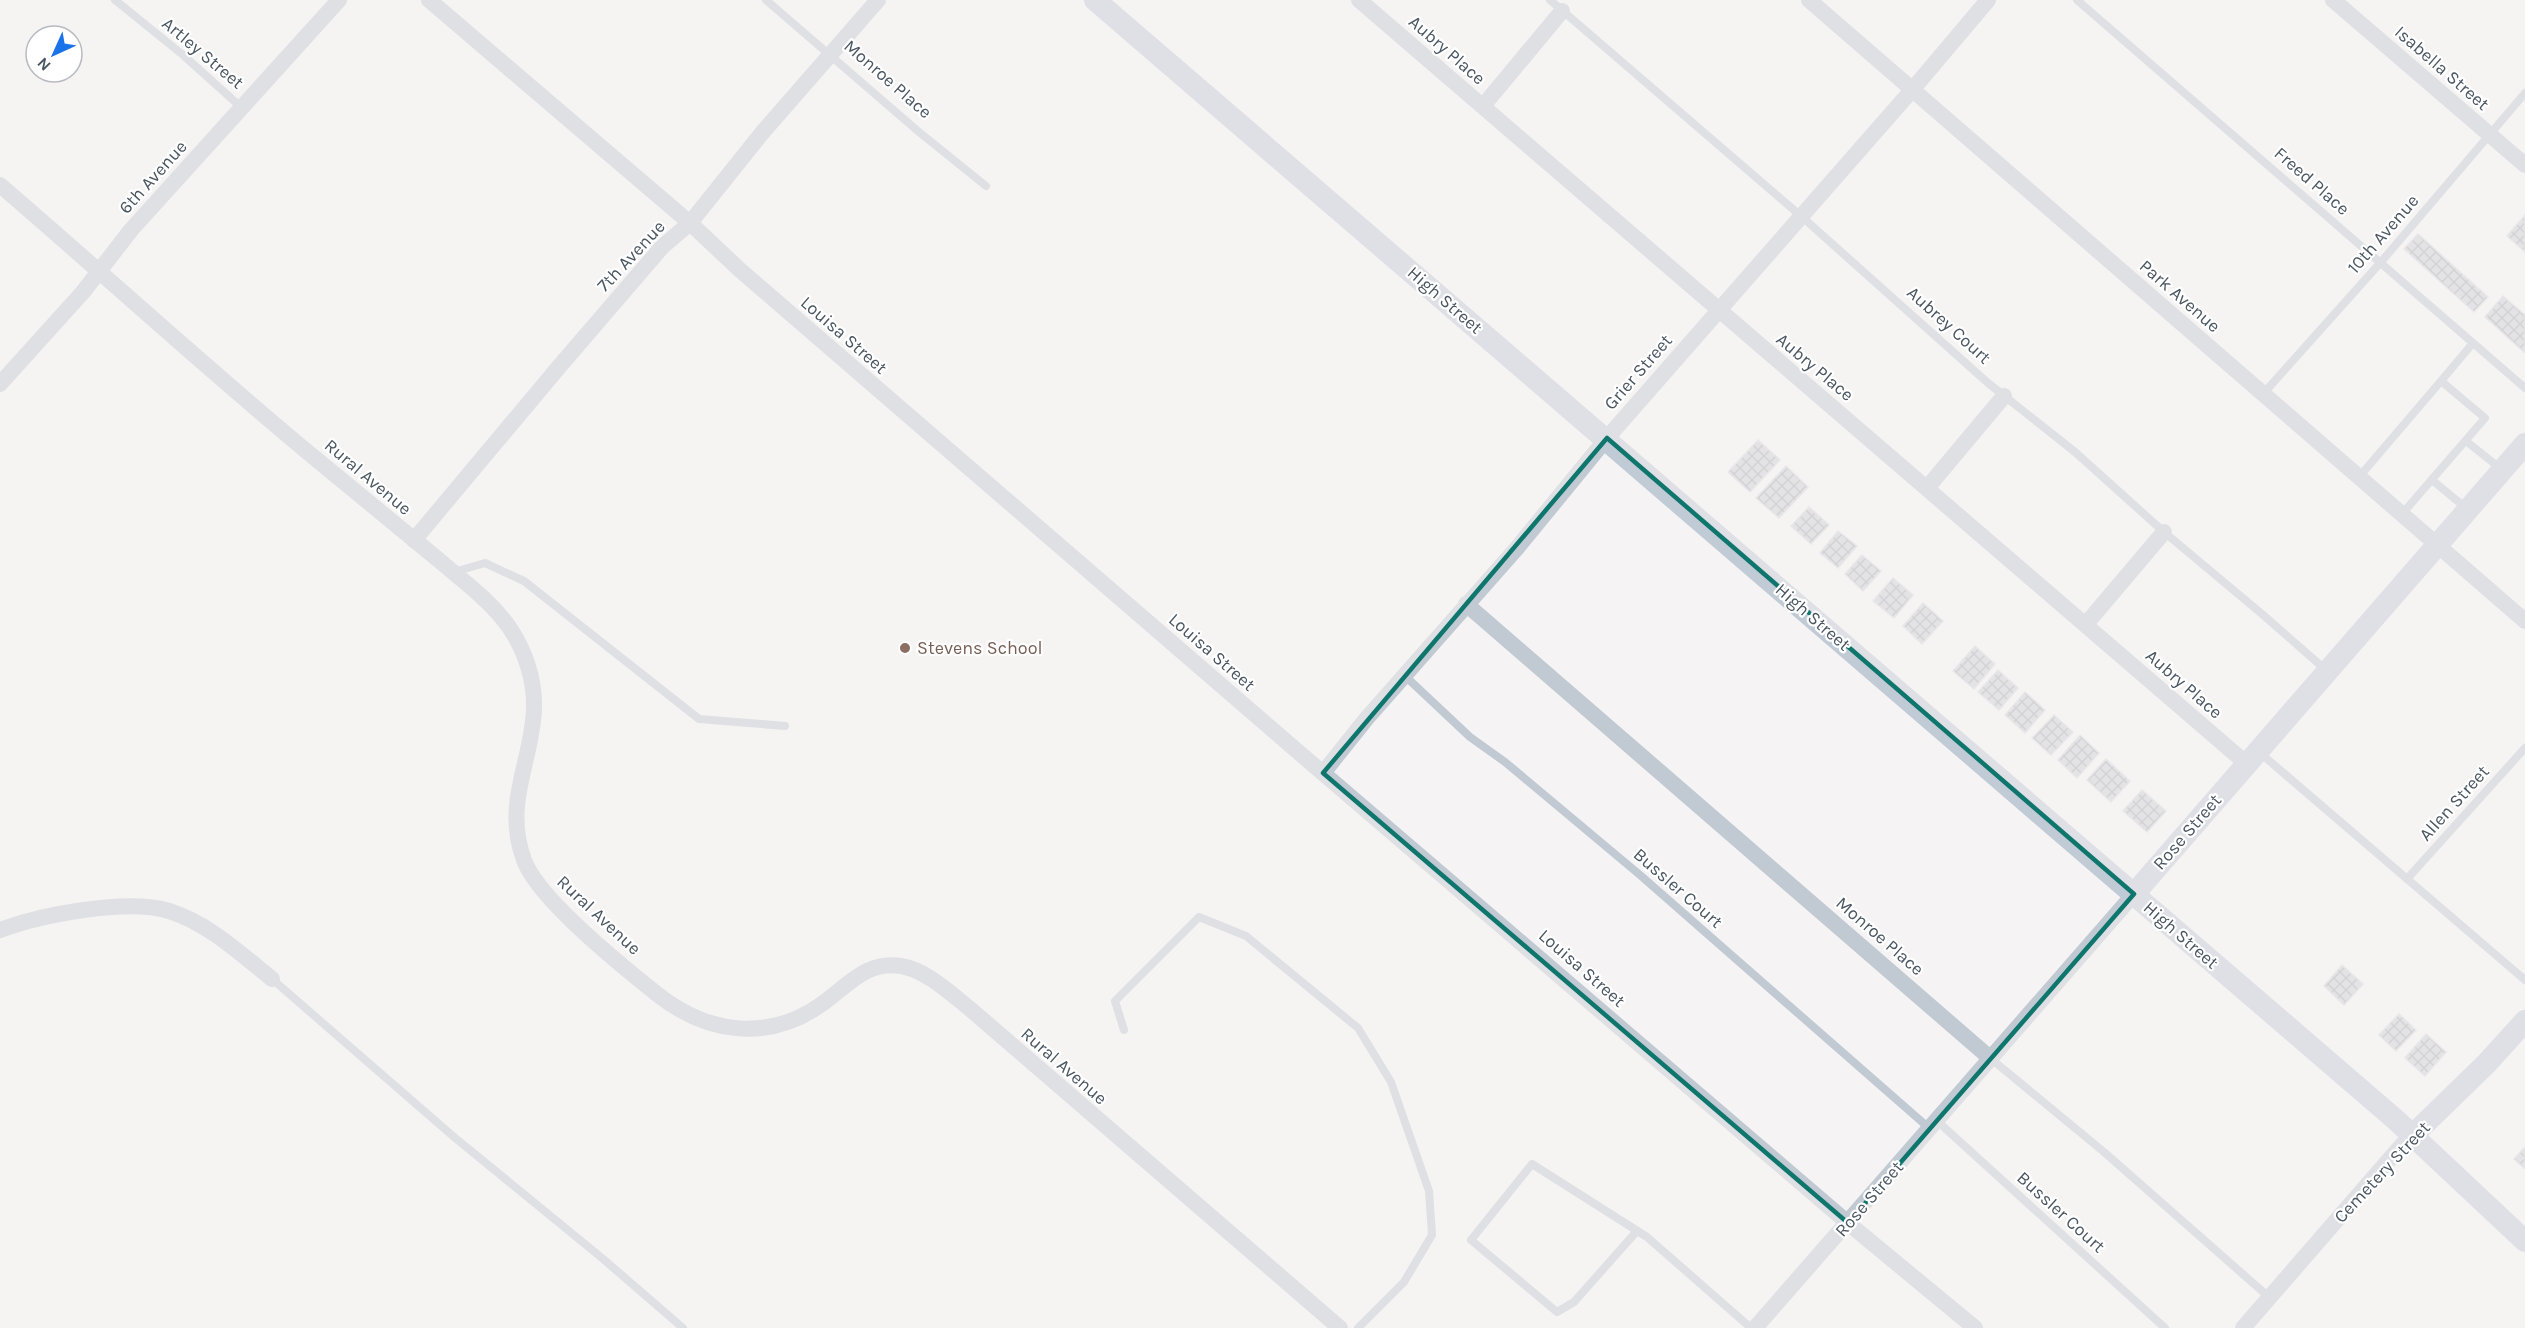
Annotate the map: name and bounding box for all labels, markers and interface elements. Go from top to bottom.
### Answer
street label: Aubry Place [1404,11,1490,89]
street label: Artley Street [158,12,249,94]
street label: Isabella Street [2390,21,2494,115]
north arrow [24,24,84,84]
street label: Monroe Place [840,35,936,123]
text: N [33,53,55,75]
street label: 6th Avenue [114,136,192,218]
street label: Freed Place [2270,142,2354,220]
street label: 10th Avenue [2343,190,2423,278]
street label: 7th Avenue [592,216,670,296]
street label: Park Avenue [2135,255,2225,337]
street label: High Street [1403,261,1487,339]
street label: Aubrey Court [1902,282,1996,369]
street label: Louisa Street [796,291,892,379]
street label: Aubry Place [1772,328,1858,406]
street label: Grier Street [1599,330,1677,414]
street label: Rural Avenue [320,434,416,520]
street label: High Street [1771,578,1855,656]
street label: Louisa Street [1164,608,1260,696]
place label: Stevens School [917,637,1043,659]
marker: Stevens School [898,641,912,655]
street label: Aubry Place [2141,645,2227,723]
street label: Allen Street [2414,760,2494,845]
street label: Rose Street [2148,789,2226,874]
street label: Bussler Court [1629,843,1727,933]
street label: Rural Avenue [552,871,646,959]
street label: Monroe Place [1832,892,1928,980]
street label: High Street [2139,896,2223,974]
street label: Louisa Street [1534,924,1630,1012]
street label: Rural Avenue [1016,1023,1112,1109]
street label: Cemetery Street [2329,1116,2435,1227]
street label: Rose Street [1830,1156,1908,1241]
street label: Bussler Court [2012,1167,2110,1258]

